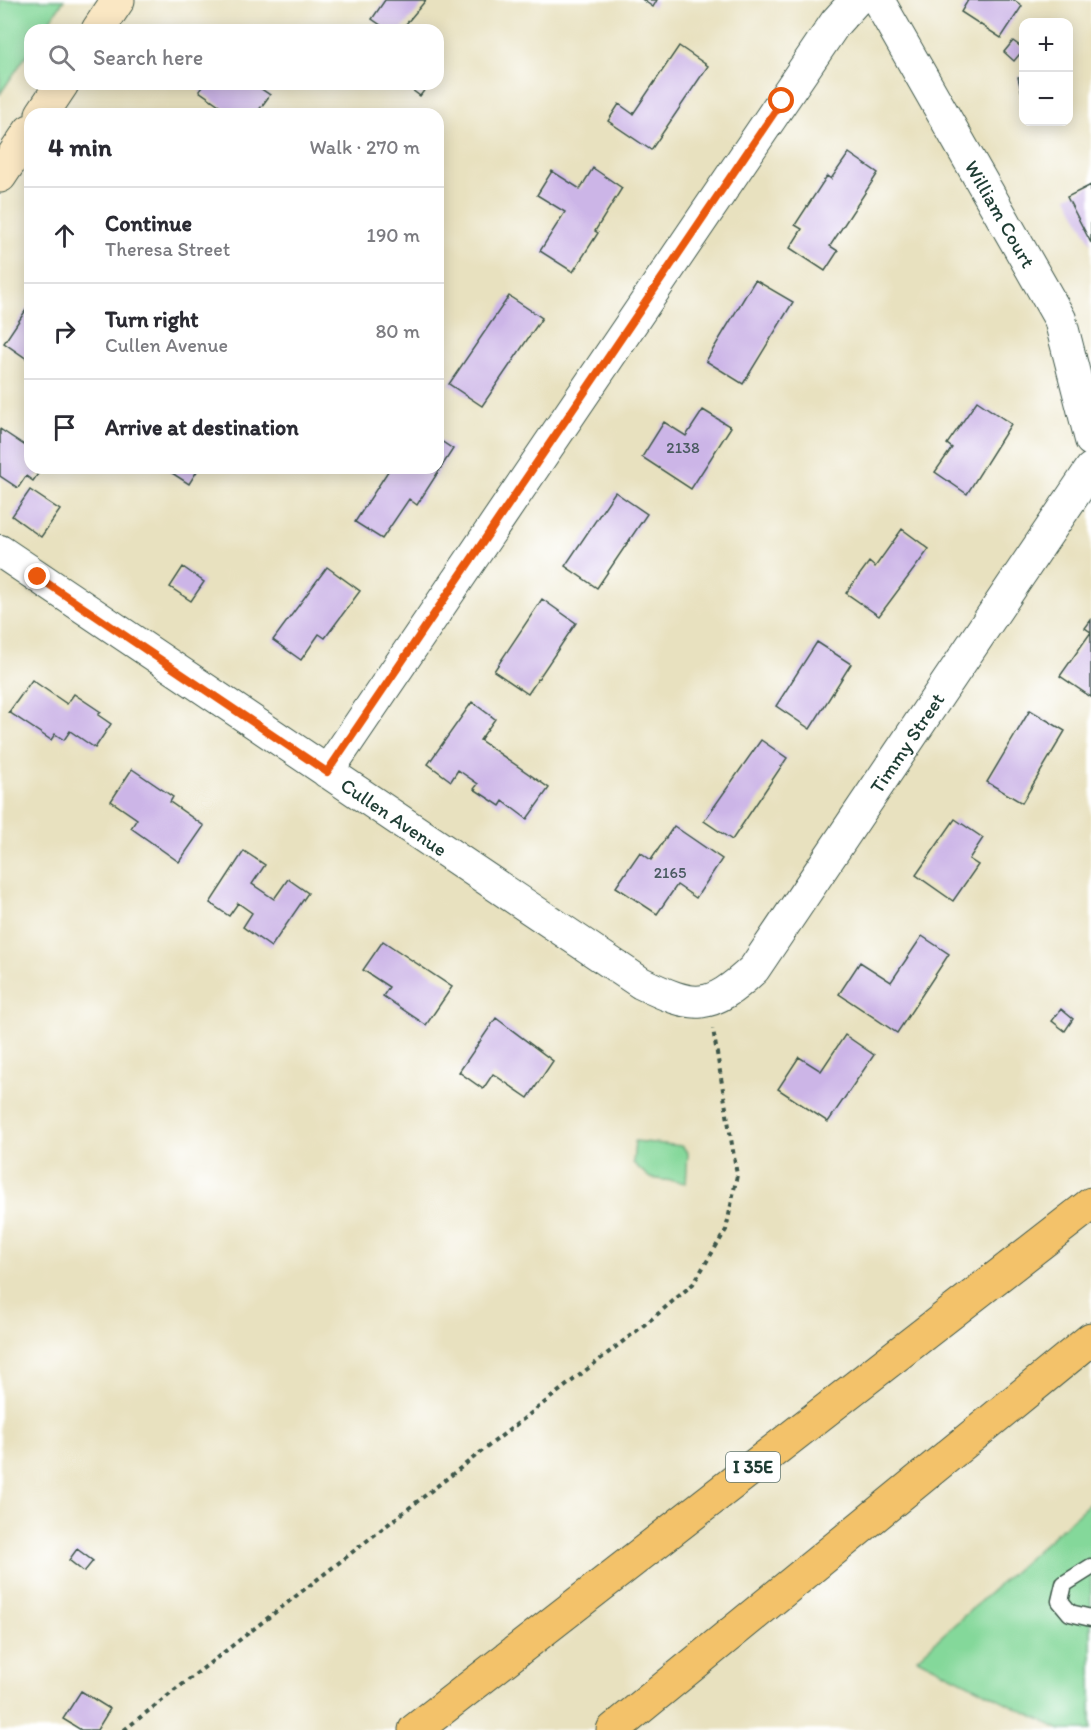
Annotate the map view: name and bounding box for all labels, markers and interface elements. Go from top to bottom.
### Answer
map controls [1019,18,1073,126]
button: + [1019,18,1073,72]
search box [24,24,444,90]
icon: search [45,41,78,74]
text: Search here [93,44,203,71]
button: − [1019,72,1073,126]
route start [768,87,794,113]
text: 4 min [48,131,112,163]
text: Walk · 270 m [309,135,420,159]
street label: William Court [960,156,1041,272]
text: Continue [105,210,192,237]
icon: ahead [48,219,81,252]
text: 190 m [367,223,420,247]
text: Theresa Street [105,237,230,261]
text: Turn right [105,306,199,333]
icon: right [48,315,81,348]
text: 80 m [375,319,420,343]
text: Cullen Avenue [105,333,228,357]
icon: arrive [48,411,81,444]
text: Arrive at destination [105,414,299,441]
house number: 2138 [666,438,700,457]
route end [24,563,50,589]
street label: Timmy Street [865,688,949,798]
street label: Cullen Avenue [336,773,452,861]
house number: 2165 [654,863,686,882]
road number: I 35E [726,1452,780,1482]

